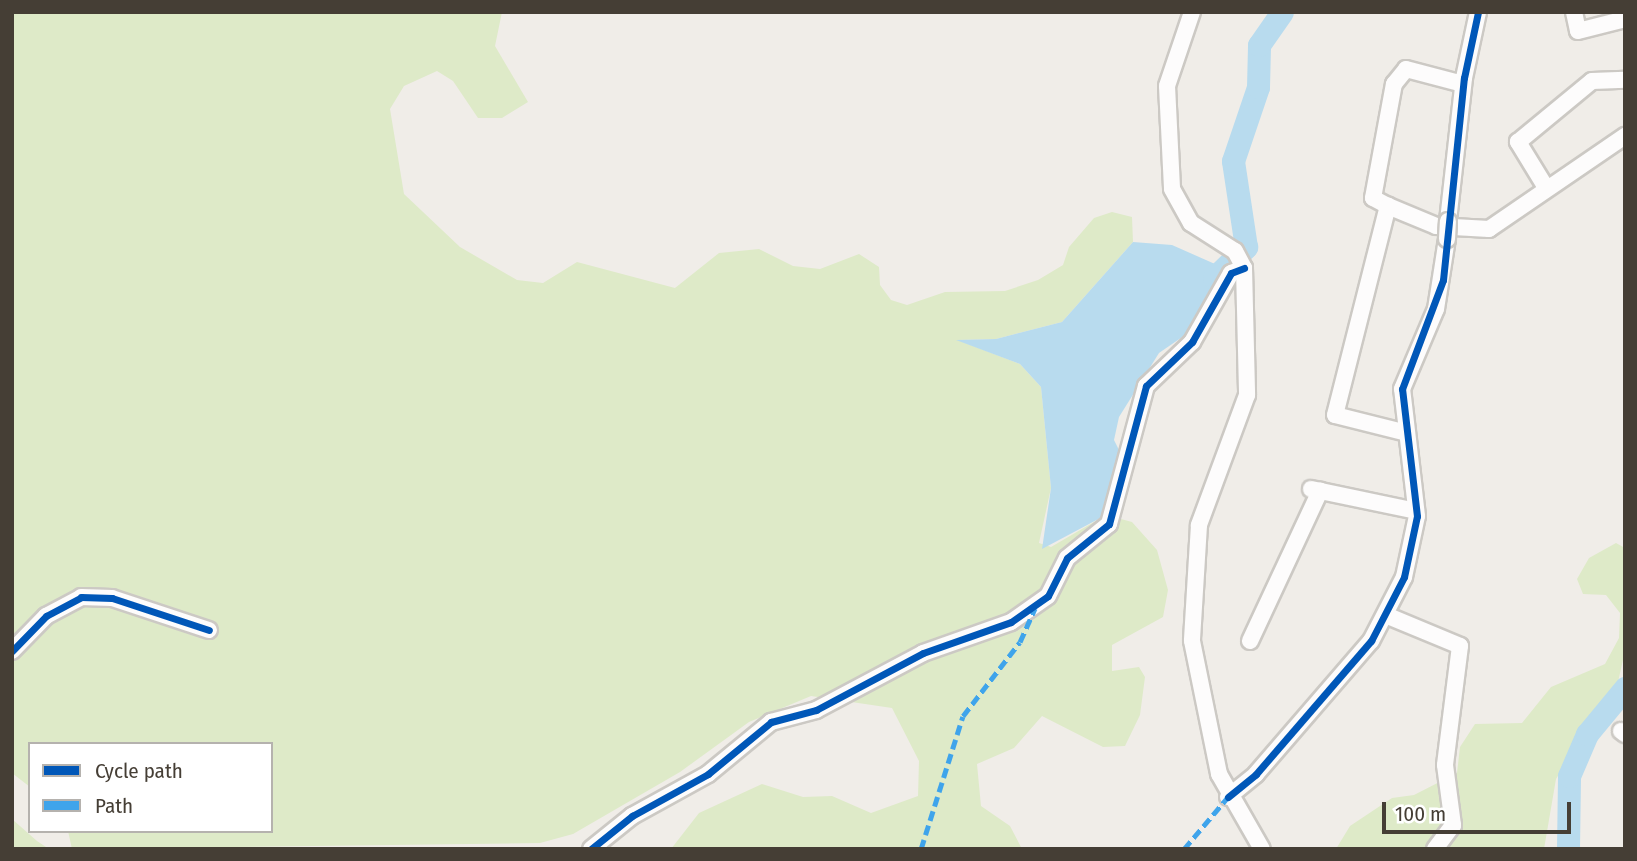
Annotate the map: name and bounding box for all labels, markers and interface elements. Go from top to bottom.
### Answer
legend [28,742,273,833]
text: Cycle path [95,758,183,784]
scale bar [1385,788,1574,832]
text: Path [95,793,133,819]
text: 100 m [1395,801,1446,827]

